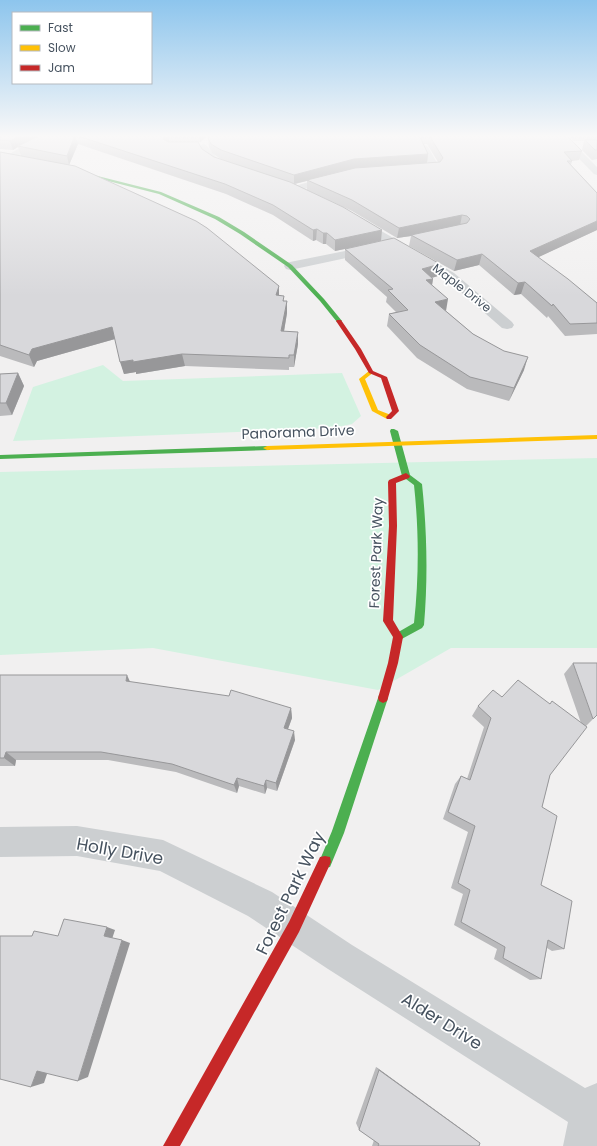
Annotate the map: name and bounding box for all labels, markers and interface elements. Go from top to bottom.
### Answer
legend [12,12,152,84]
text: Fast [48,19,73,36]
text: Slow [48,39,76,56]
text: Jam [48,59,75,76]
street label: Maple Drive [429,259,495,316]
street label: Panorama Drive [241,420,355,444]
street label: Forest Park Way [364,497,388,609]
street label: Forest Park Way [250,827,330,959]
street label: Holly Drive [75,832,165,870]
street label: Alder Drive [397,987,487,1055]

